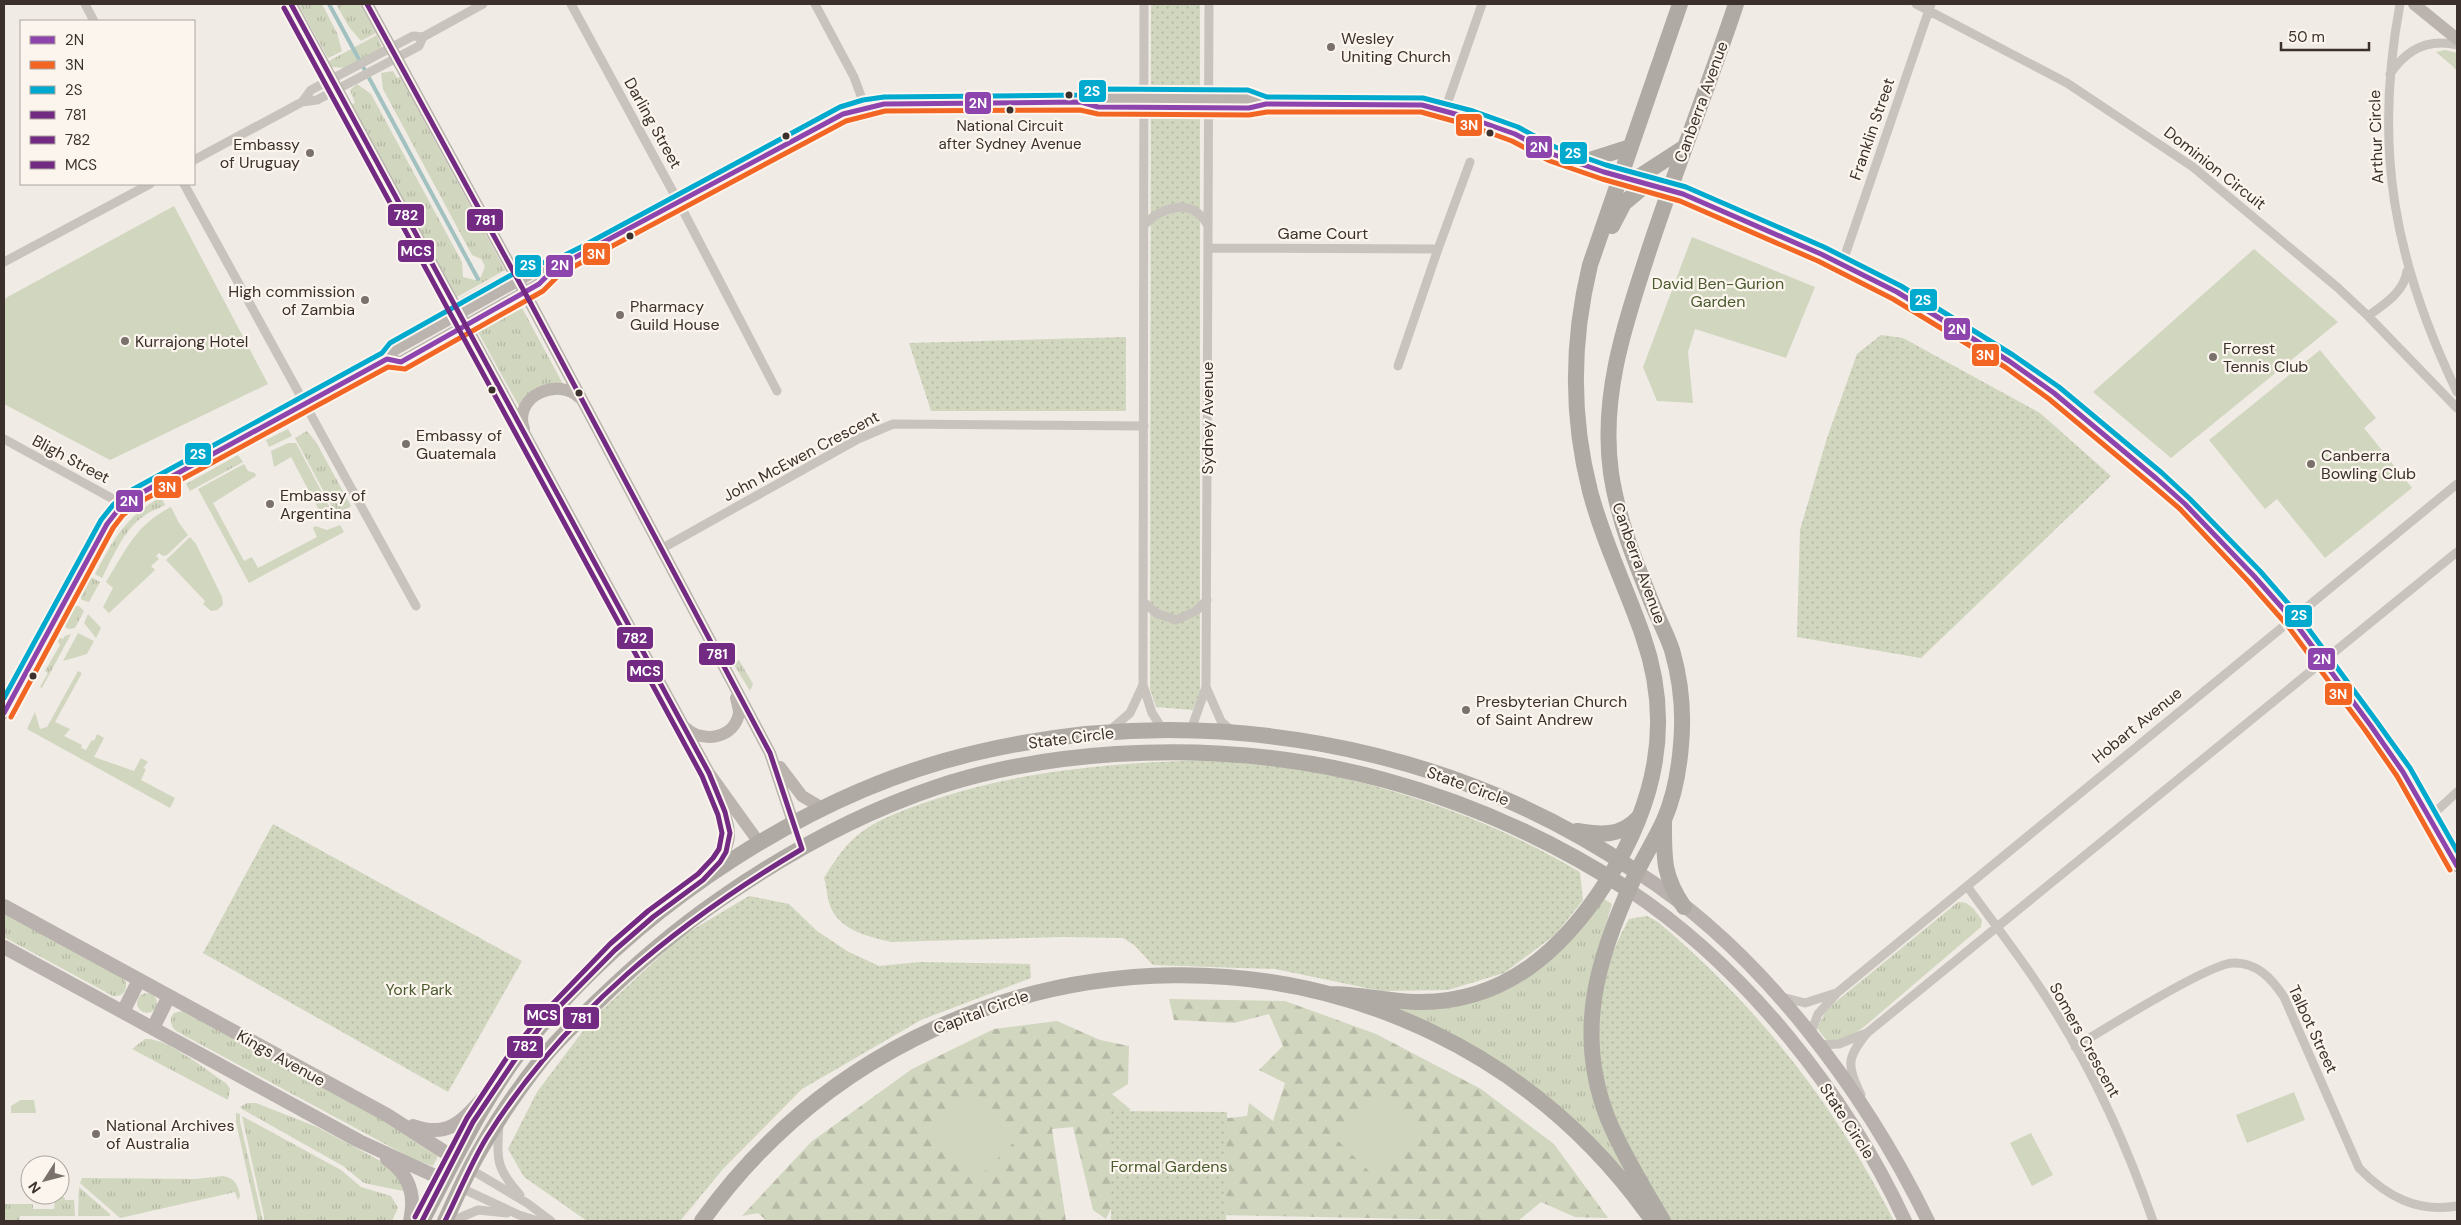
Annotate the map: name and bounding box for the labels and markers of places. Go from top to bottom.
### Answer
place label: Wesley Uniting Church [1341,28,1451,67]
marker: Wesley Uniting Church [1325,41,1337,53]
unlabelled marker [1064,90,1074,100]
marker: National Circuit after Sydney Avenue [1005,105,1015,115]
place label: National Circuit after Sydney Avenue [939,116,1081,154]
unlabelled marker [1485,128,1495,138]
unlabelled marker [781,131,791,141]
place label: Embassy of Uruguay [220,134,300,173]
marker: Embassy of Uruguay [304,147,316,159]
unlabelled marker [625,231,635,241]
place label: High commission of Zambia [228,281,355,320]
marker: High commission of Zambia [359,294,371,306]
place label: Pharmacy Guild House [630,296,720,335]
marker: Pharmacy Guild House [614,309,626,321]
place label: Kurrajong Hotel [135,331,248,352]
marker: Kurrajong Hotel [119,335,131,347]
place label: Forrest Tennis Club [2223,338,2308,377]
marker: Forrest Tennis Club [2207,351,2219,363]
unlabelled marker [487,385,497,395]
unlabelled marker [574,388,584,398]
place label: Embassy of Guatemala [416,425,502,464]
marker: Embassy of Guatemala [400,438,412,450]
place label: Canberra Bowling Club [2321,445,2416,484]
marker: Canberra Bowling Club [2305,458,2317,470]
place label: Embassy of Argentina [280,485,366,524]
marker: Embassy of Argentina [264,498,276,510]
unlabelled marker [28,671,38,681]
place label: Presbyterian Church of Saint Andrew [1476,691,1627,730]
marker: Presbyterian Church of Saint Andrew [1460,704,1472,716]
place label: National Archives of Australia [106,1115,234,1154]
marker: National Archives of Australia [90,1128,102,1140]

